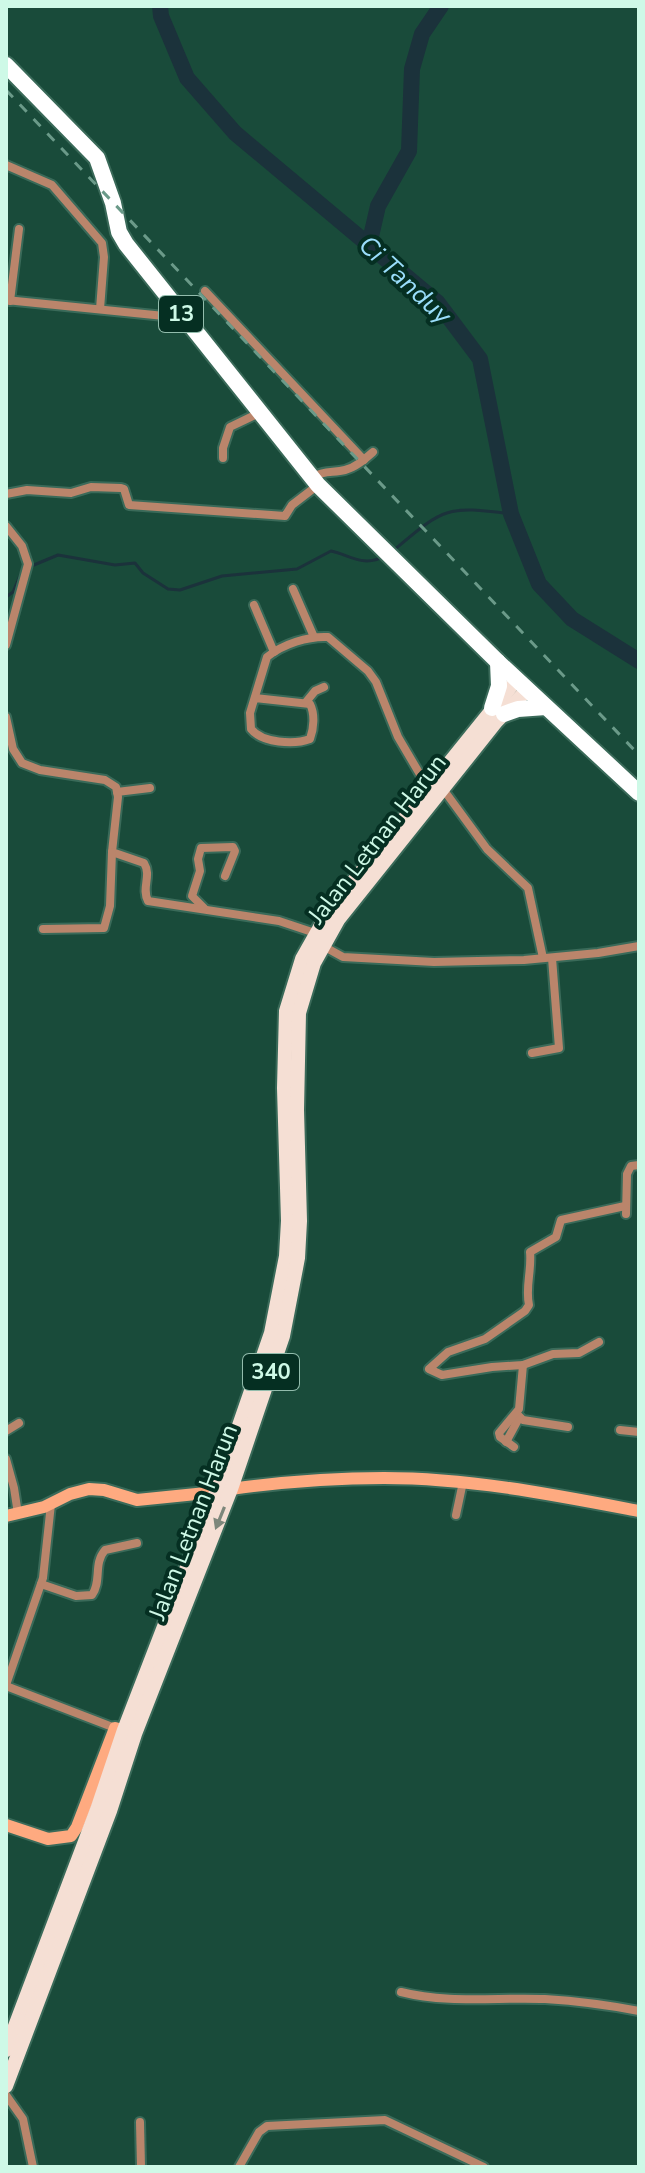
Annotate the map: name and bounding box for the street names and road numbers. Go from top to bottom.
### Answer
road number: 13 [159,296,203,332]
street label: Jalan Letnan Harun [300,748,453,931]
road number: 340 [243,1354,299,1390]
street label: Jalan Letnan Harun [141,1420,245,1625]

